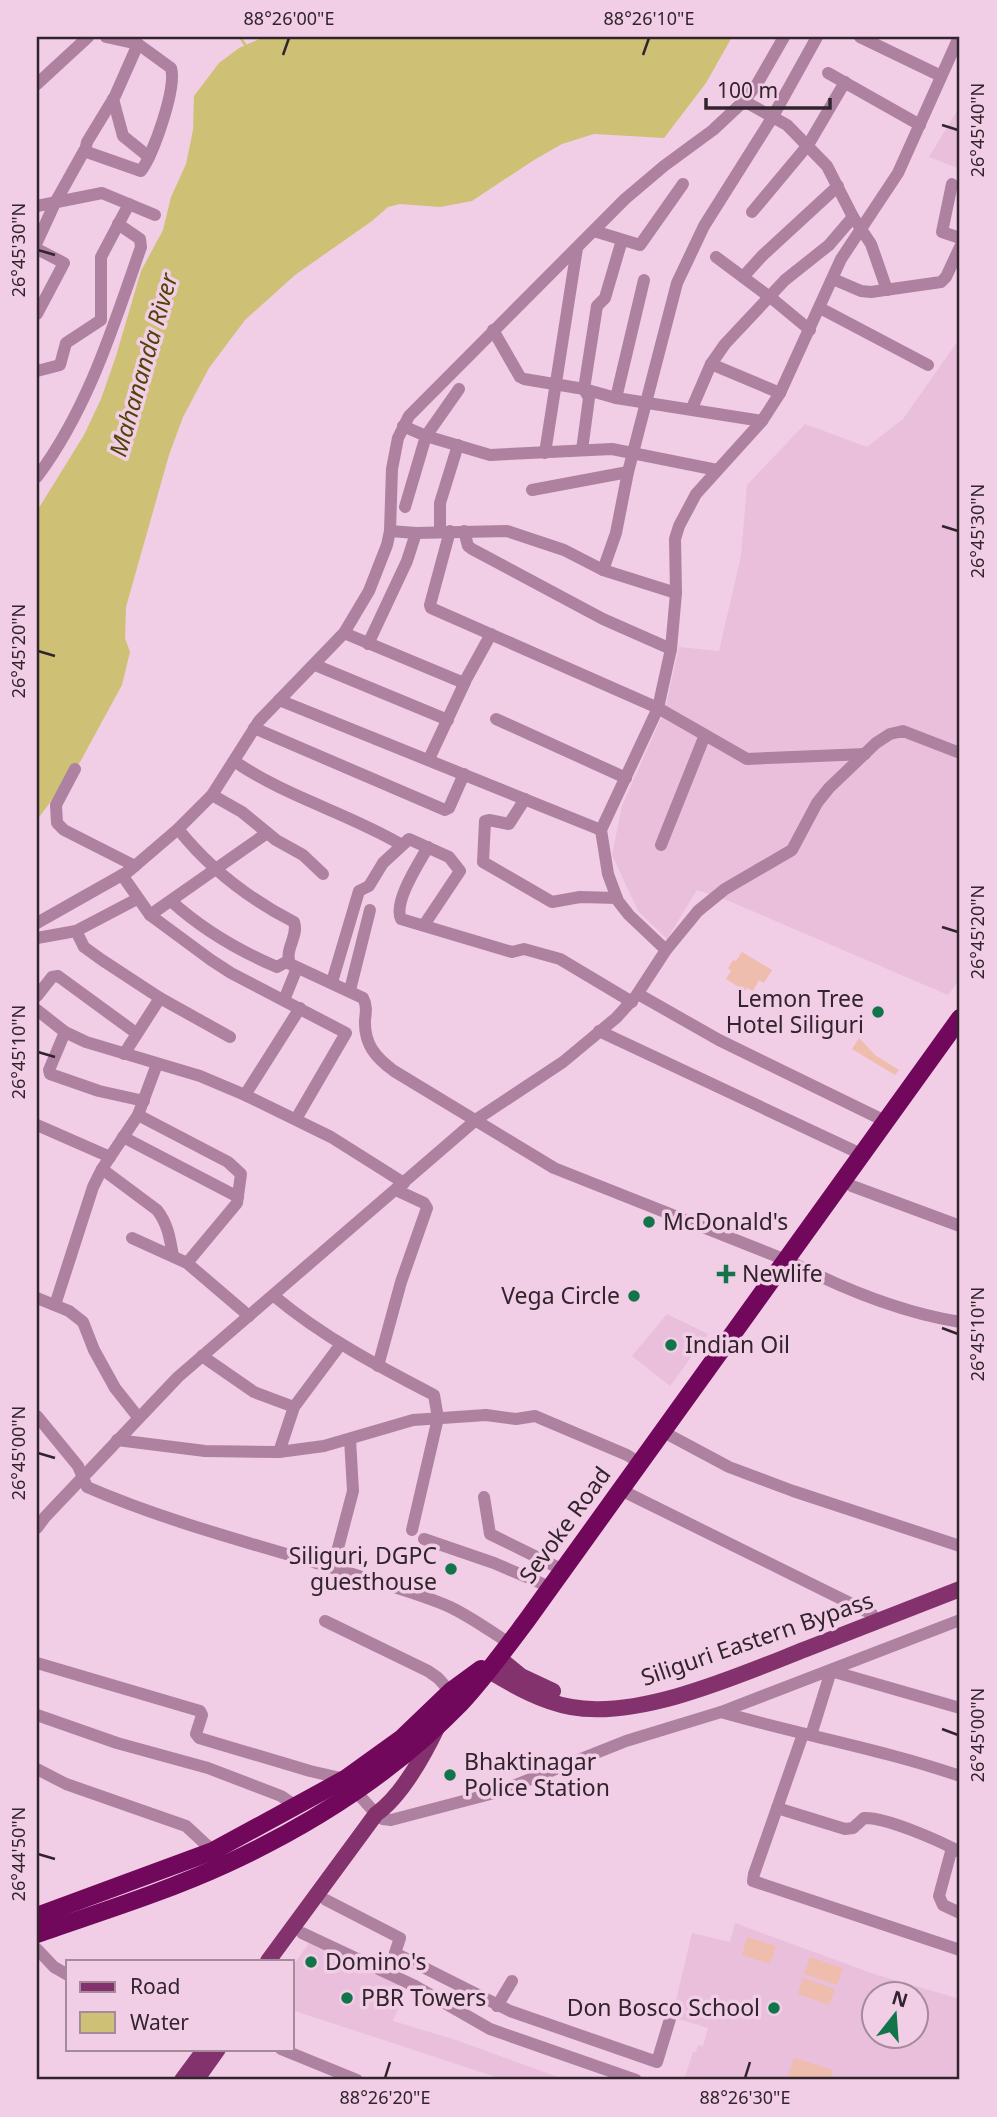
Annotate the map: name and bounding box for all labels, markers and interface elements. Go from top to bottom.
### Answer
text: 88°26'00"E [244,6,334,30]
text: 88°26'10"E [604,6,694,30]
scale bar [706,66,831,110]
text: 100 m [717,76,778,104]
text: 26°45'40"N [965,83,989,177]
text: 26°45'30"N [6,203,30,297]
water label: Mahananda River [101,268,185,460]
text: 26°45'30"N [965,484,989,578]
text: 26°45'20"N [6,604,30,698]
text: 26°45'20"N [965,885,989,979]
place label: Lemon Tree Hotel Siliguri [726,982,864,1040]
marker: Lemon Tree Hotel Siliguri [870,1004,886,1020]
text: 26°45'10"N [6,1005,30,1099]
place label: McDonald's [663,1205,788,1237]
marker: McDonald's [641,1214,657,1230]
place label: Newlife [742,1257,823,1289]
marker: Newlife [716,1264,736,1284]
place label: Vega Circle [501,1279,620,1311]
text: 26°45'10"N [965,1287,989,1381]
marker: Vega Circle [626,1288,642,1304]
place label: Indian Oil [685,1328,790,1360]
marker: Indian Oil [663,1337,679,1353]
text: 26°45'00"N [6,1406,30,1500]
street label: Sevoke Road [511,1459,617,1589]
place label: Siliguri, DGPC guesthouse [289,1539,437,1597]
marker: Siliguri, DGPC guesthouse [443,1561,459,1577]
street label: Siliguri Eastern Bypass [636,1583,877,1693]
text: 26°45'00"N [965,1688,989,1782]
place label: Bhaktinagar Police Station [464,1745,610,1803]
marker: Bhaktinagar Police Station [442,1767,458,1783]
text: 26°44'50"N [6,1807,30,1901]
place label: Domino's [325,1945,427,1977]
marker: Domino's [303,1954,319,1970]
legend [66,1960,294,2050]
text: Road [130,1972,180,2000]
north arrow [860,1980,930,2050]
place label: PBR Towers [361,1981,486,2013]
text: N [889,1984,911,2013]
marker: PBR Towers [339,1990,355,2006]
place label: Don Bosco School [567,1991,760,2023]
marker: Don Bosco School [766,2000,782,2016]
text: Water [130,2008,189,2036]
text: 88°26'20"E [340,2085,430,2109]
text: 88°26'30"E [700,2085,790,2109]

